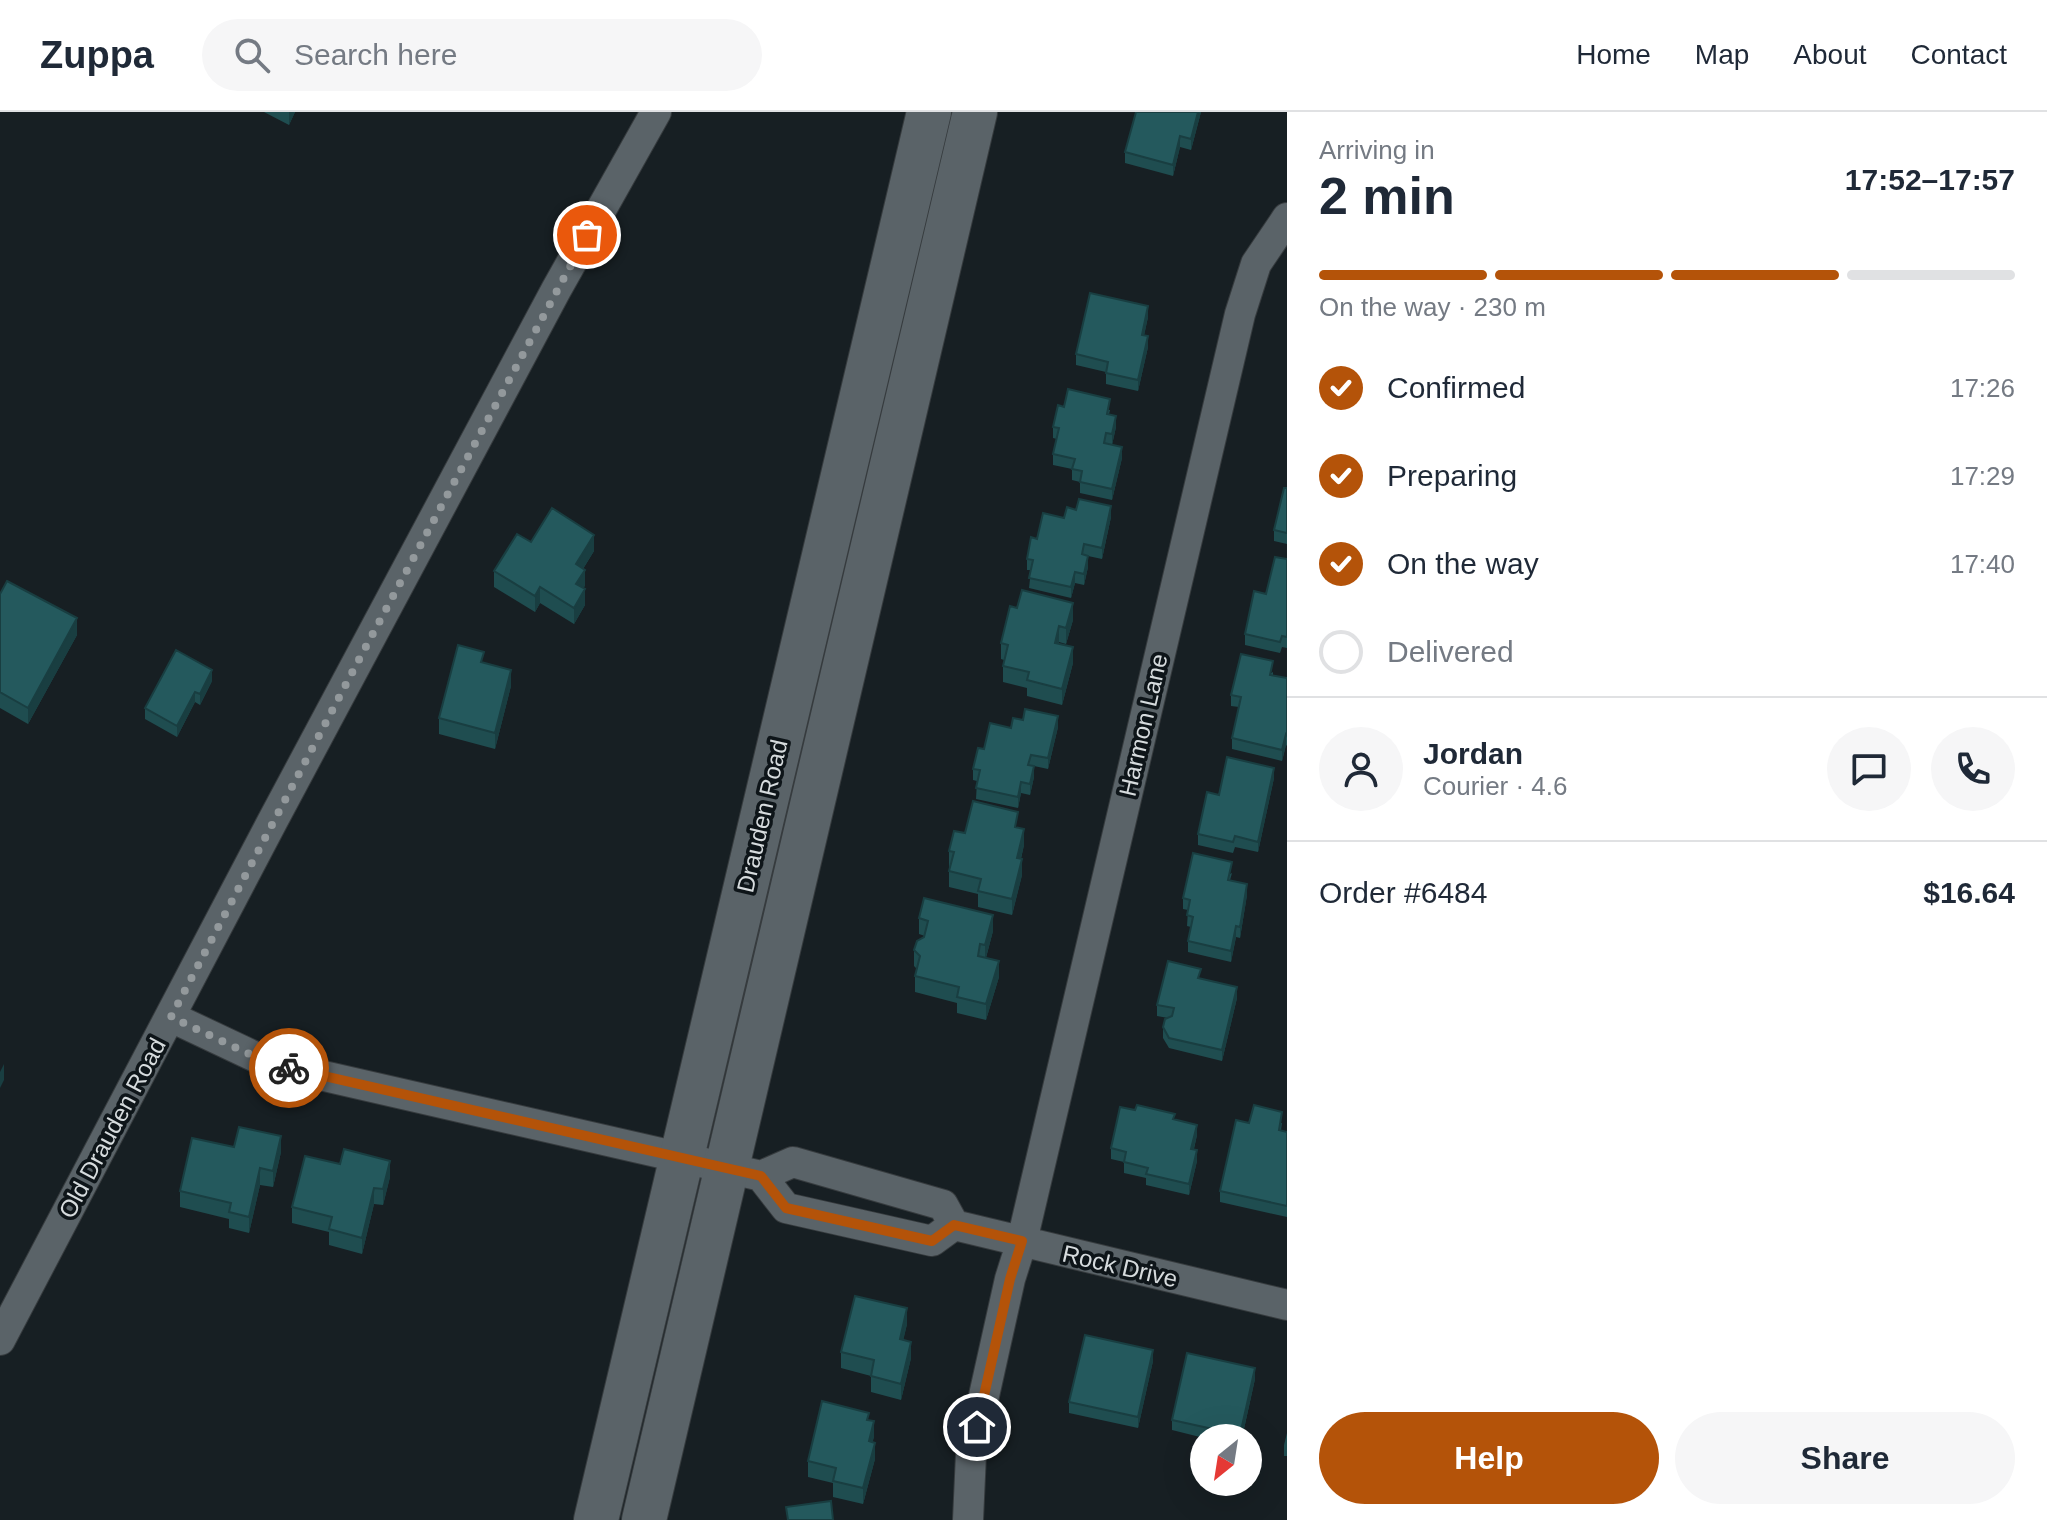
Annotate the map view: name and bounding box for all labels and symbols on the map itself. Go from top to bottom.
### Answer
pin [553,201,621,269]
street label: Harmon Lane [1113,651,1173,799]
street label: Drauden Road [731,737,793,895]
courier [249,1028,329,1108]
street label: Old Drauden Road [53,1033,171,1223]
street label: Rock Drive [1060,1240,1180,1292]
pin [943,1393,1011,1461]
north arrow [1190,1424,1262,1496]

